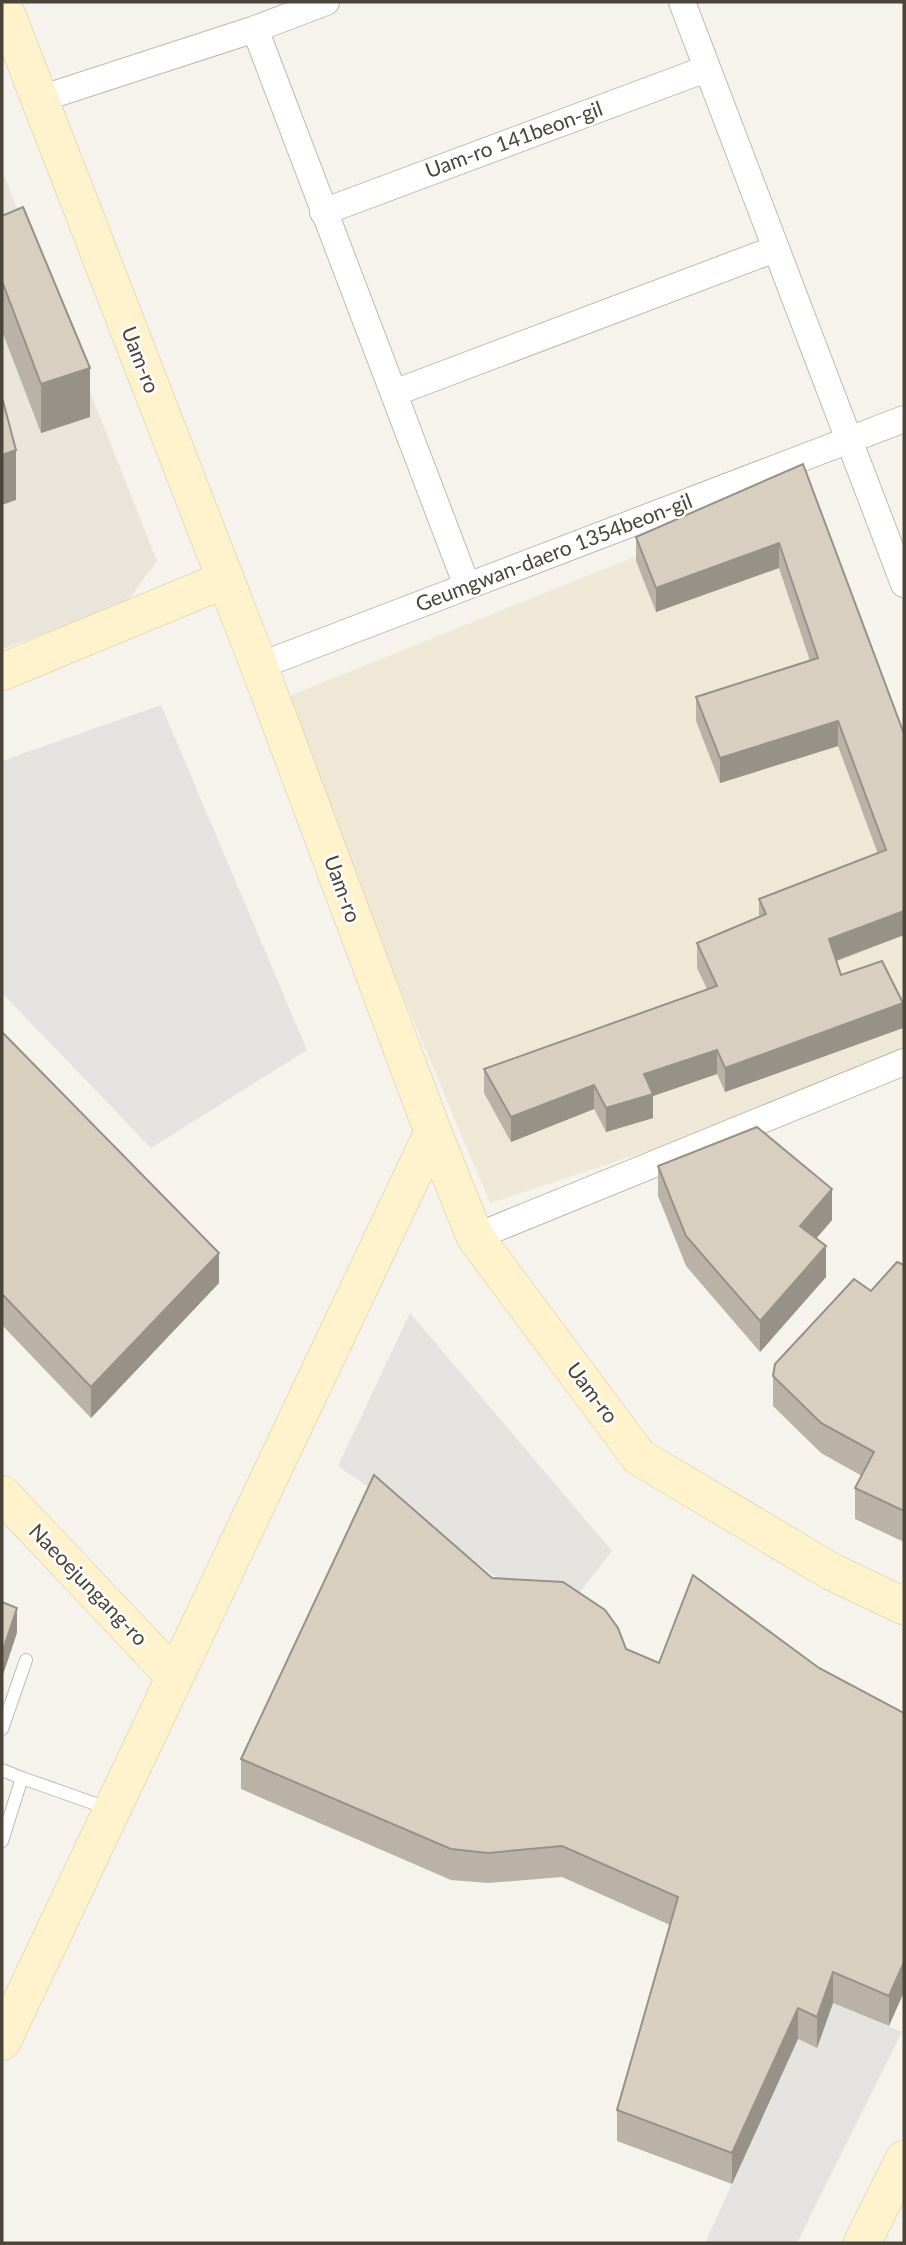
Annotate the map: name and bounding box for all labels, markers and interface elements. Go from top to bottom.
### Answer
street label: Uam-ro 141beon-gil [421,95,605,182]
street label: Uam-ro [117,323,166,397]
street label: Geumgwan-daero 1354beon-gil [412,487,695,616]
street label: Uam-ro [320,852,367,926]
street label: Uam-ro [562,1357,624,1427]
street label: Naeoejungang-ro [25,1518,154,1650]

